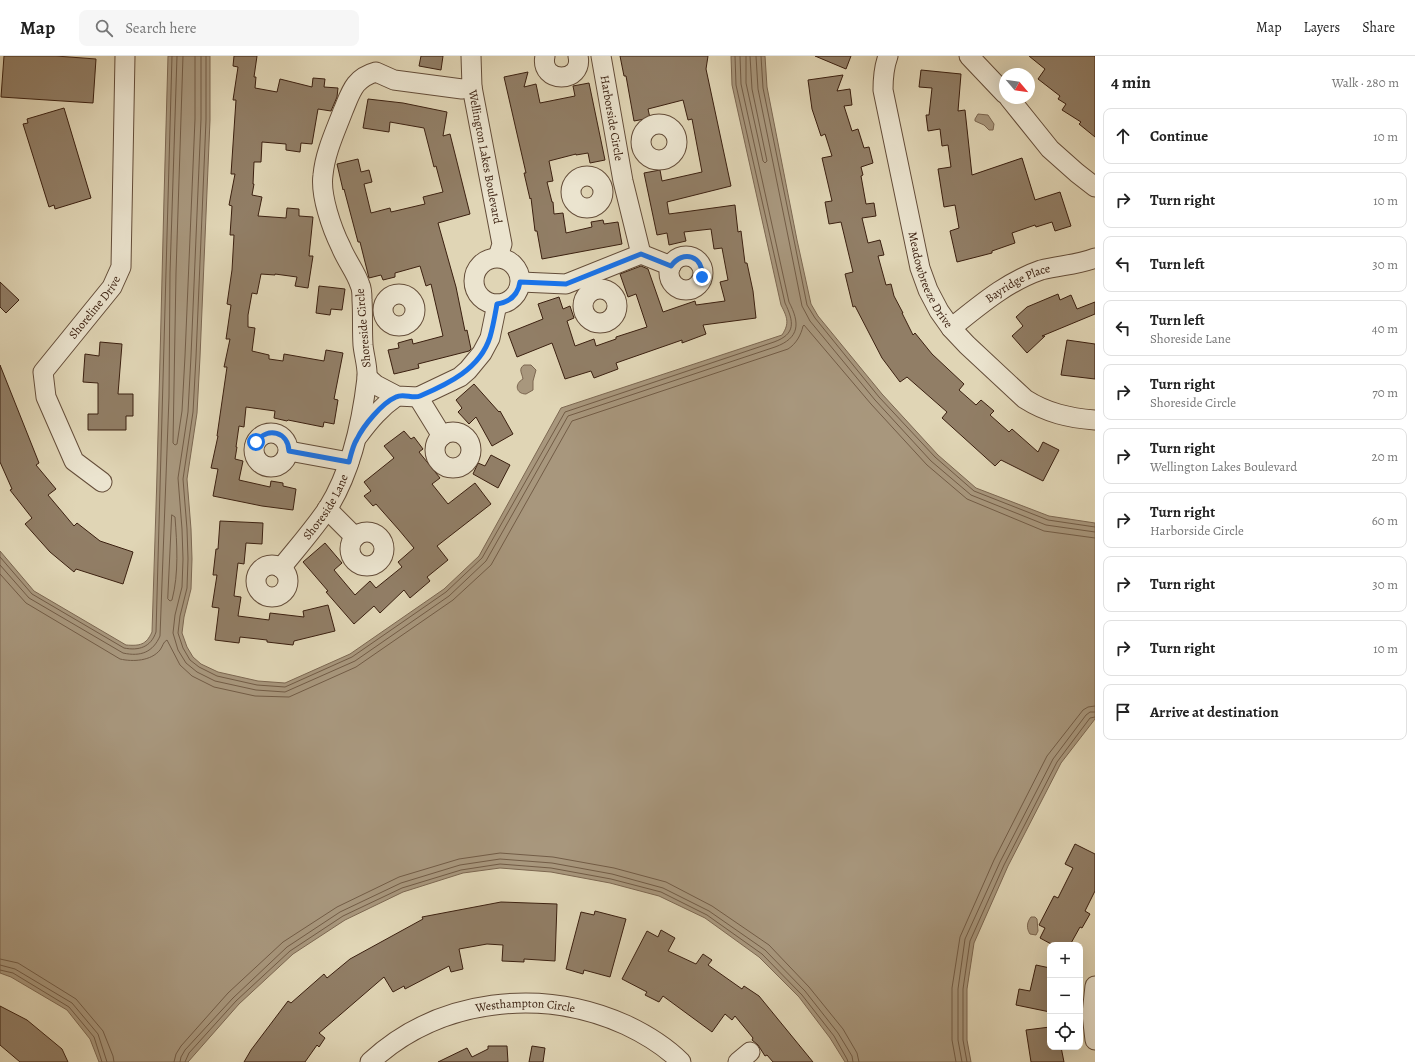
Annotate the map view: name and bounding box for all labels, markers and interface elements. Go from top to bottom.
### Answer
search box [79,10,359,46]
text: Map [20,15,55,41]
icon: search [93,17,115,39]
text: Search here [125,18,197,38]
text: Map [1256,18,1282,37]
text: Layers [1304,18,1340,37]
text: Share [1362,18,1395,37]
north arrow [999,68,1035,104]
text: 4 min [1111,71,1151,94]
street label: Harborside Circle [597,74,627,162]
text: Walk · 280 m [1332,74,1399,91]
street label: Wellington Lakes Boulevard [465,87,506,226]
icon: ahead [1112,125,1134,147]
text: Continue [1150,126,1208,146]
text: 10 m [1373,128,1398,145]
icon: right [1112,189,1134,211]
text: Turn right [1150,190,1215,210]
text: 10 m [1373,192,1398,209]
street label: Meadowbreeze Drive [905,230,957,331]
icon: left [1112,253,1134,275]
text: Turn left [1150,254,1205,274]
text: 30 m [1372,256,1398,273]
street label: Bayridge Place [982,260,1052,307]
route end [693,268,711,286]
street label: Shoreline Drive [65,273,124,342]
street label: Shoreside Circle [352,288,374,368]
text: Turn left [1150,310,1205,330]
icon: left [1112,317,1134,339]
text: 40 m [1372,320,1398,337]
text: Shoreside Lane [1150,330,1231,347]
text: Turn right [1150,374,1215,394]
icon: right [1112,381,1134,403]
text: 70 m [1372,384,1398,401]
text: Shoreside Circle [1150,394,1236,411]
route start [247,433,265,451]
text: Turn right [1150,438,1215,458]
icon: right [1112,445,1134,467]
text: 20 m [1372,448,1398,465]
text: Wellington Lakes Boulevard [1150,458,1297,475]
street label: Shoreside Lane [299,472,352,543]
text: Turn right [1150,502,1215,522]
icon: right [1112,509,1134,531]
text: 60 m [1372,512,1398,529]
text: Harborside Circle [1150,522,1244,539]
icon: right [1112,573,1134,595]
text: Turn right [1150,574,1215,594]
text: 30 m [1372,576,1398,593]
icon: right [1112,637,1134,659]
text: Turn right [1150,638,1215,658]
text: 10 m [1373,640,1398,657]
icon: arrive [1112,701,1134,723]
text: Arrive at destination [1150,702,1279,722]
map controls [1047,942,1083,1050]
button: + [1047,942,1083,978]
button: − [1047,978,1083,1014]
street label: Westhampton Circle [473,995,577,1016]
button: locate [1047,1014,1083,1050]

